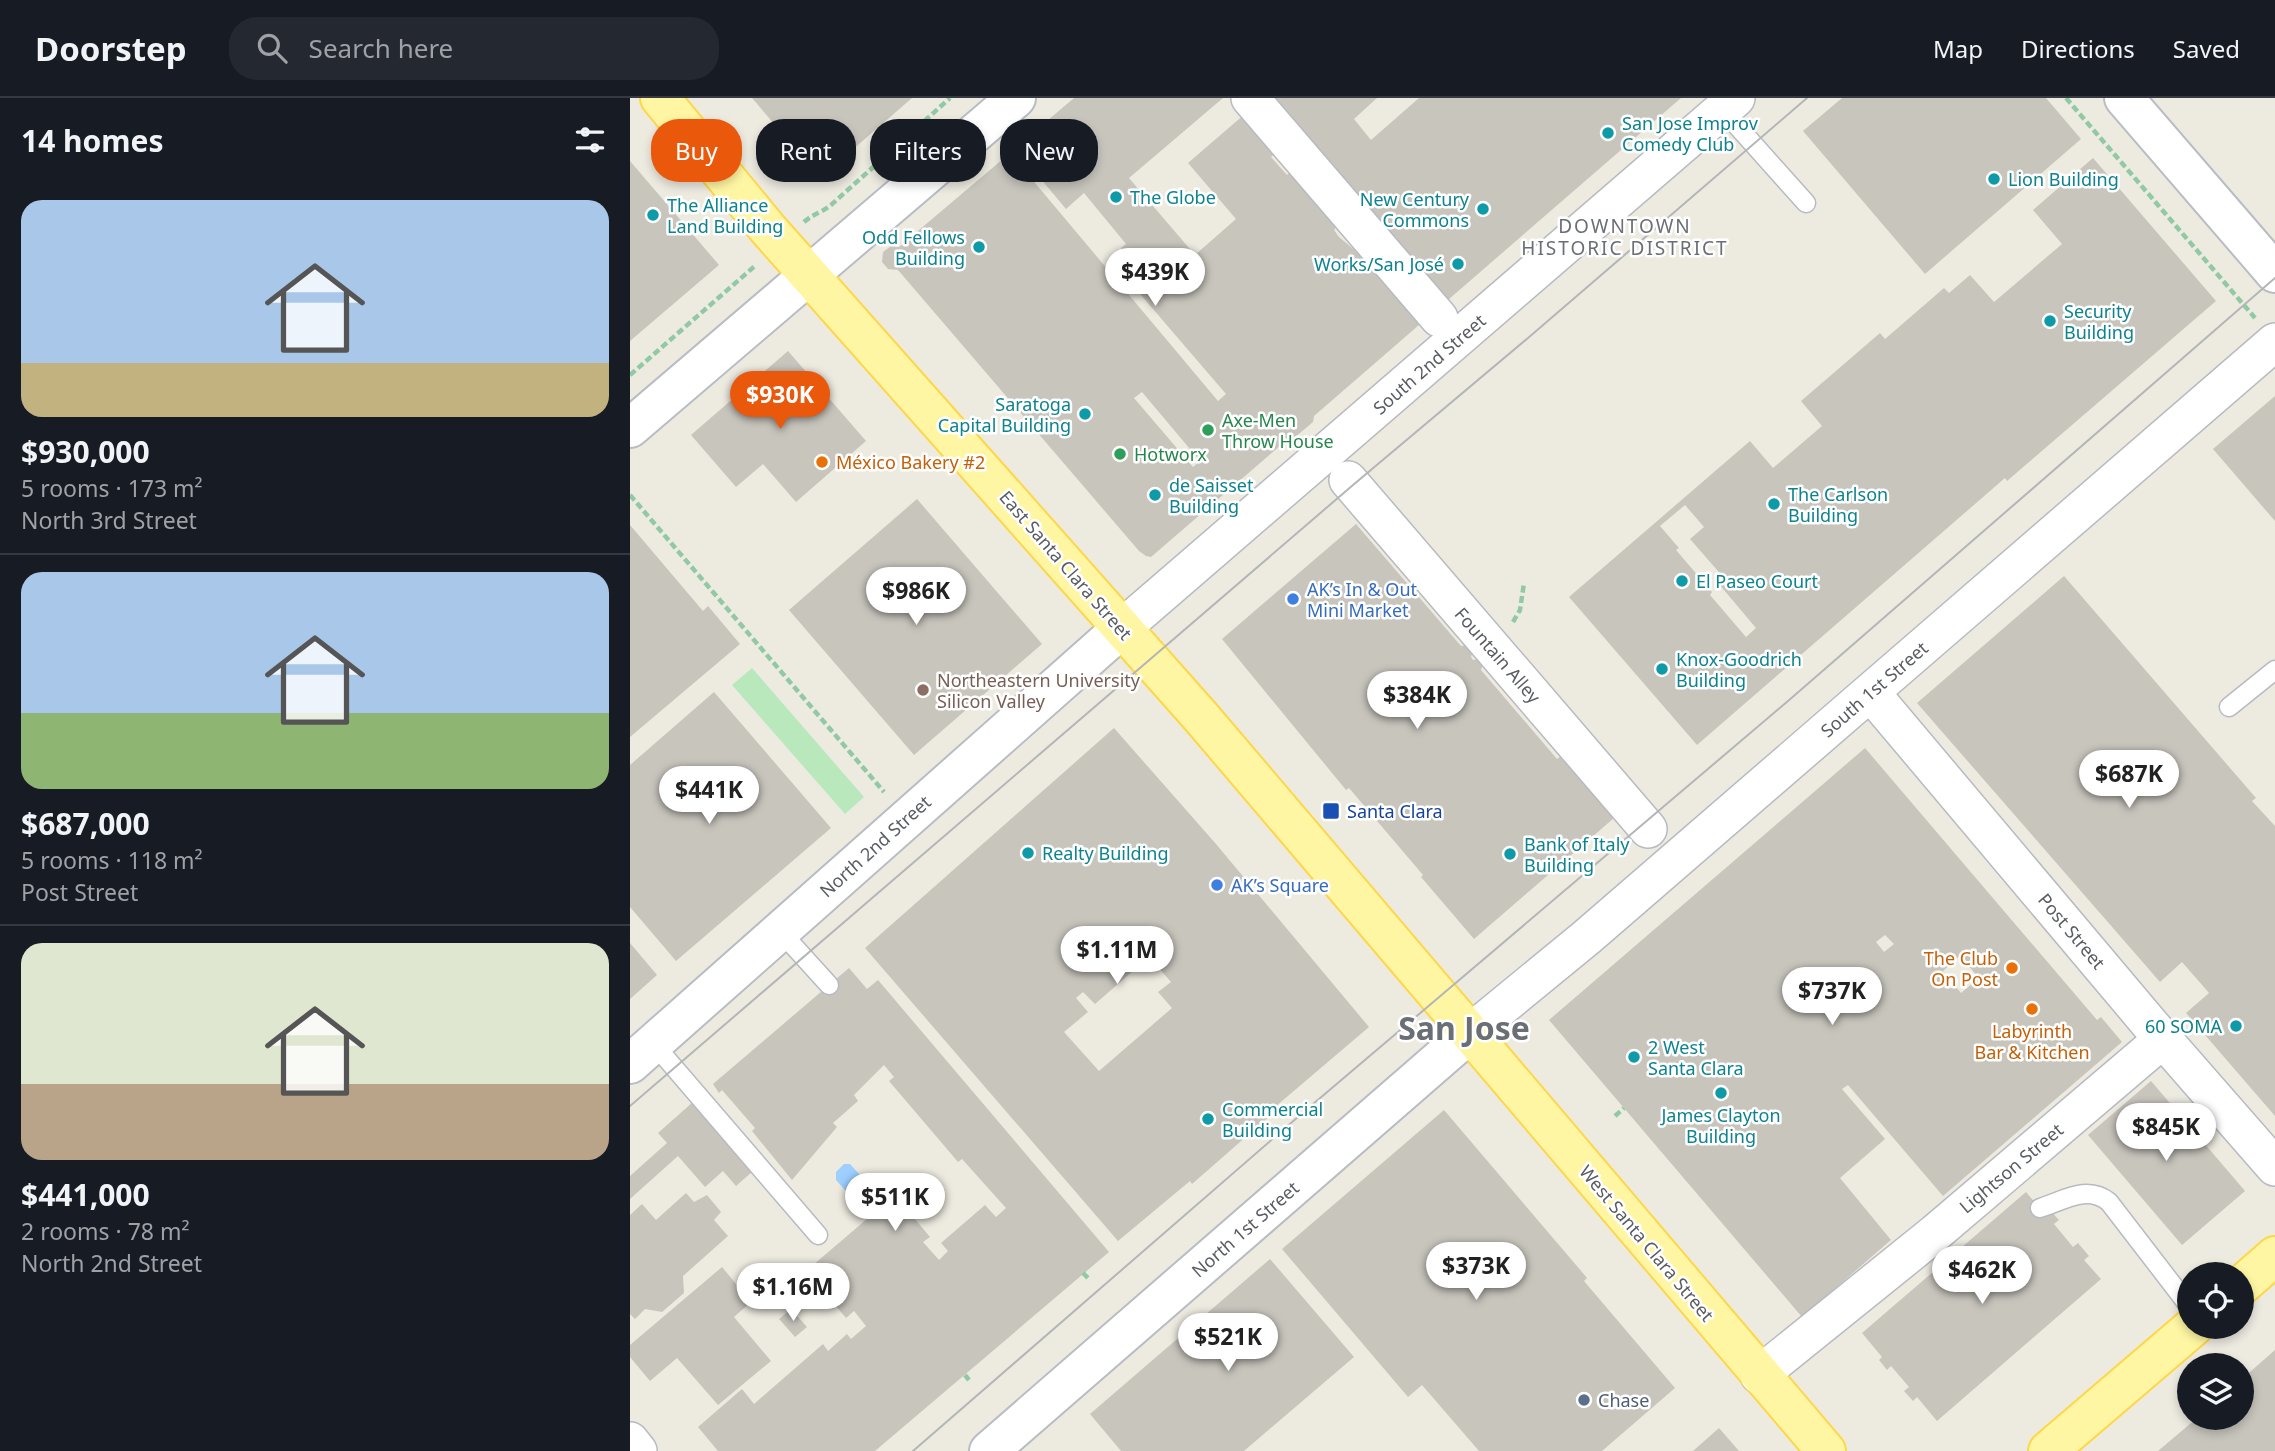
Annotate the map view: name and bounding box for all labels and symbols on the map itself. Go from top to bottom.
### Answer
place label: San Jose Improv Comedy Club [1622,111,1759,156]
marker: San Jose Improv Comedy Club [1600,125,1616,141]
place label: Lion Building [2008,167,2119,191]
marker: Lion Building [1986,171,2002,187]
place label: The Globe [1130,185,1216,209]
place label: New Century Commons [1360,187,1470,232]
marker: The Globe [1108,189,1124,205]
place label: The Alliance Land Building [667,193,783,238]
marker: New Century Commons [1475,201,1491,217]
marker: The Alliance Land Building [645,207,661,223]
district label: DOWNTOWN HISTORIC DISTRICT [1521,213,1729,261]
place label: Odd Fellows Building [862,225,965,270]
marker: Odd Fellows Building [971,239,987,255]
pin: $439K [1106,248,1204,308]
place label: Works/San José [1314,252,1444,276]
marker: Works/San José [1450,256,1466,272]
place label: Security Building [2064,299,2134,344]
street label: South 2nd Street [1368,308,1491,420]
marker: Security Building [2042,313,2058,329]
pin: $930K [731,372,829,431]
place label: Saratoga Capital Building [938,392,1071,437]
marker: Saratoga Capital Building [1077,406,1093,422]
place label: Axe-Men Throw House [1222,408,1334,453]
marker: Axe-Men Throw House [1200,422,1216,438]
place label: Hotworx [1134,442,1207,466]
marker: Hotworx [1112,446,1128,462]
place label: México Bakery #2 [836,450,985,474]
marker: México Bakery #2 [814,454,830,470]
place label: de Saisset Building [1169,473,1254,518]
place label: The Carlson Building [1788,482,1888,527]
street label: East Santa Clara Street [994,485,1138,645]
marker: de Saisset Building [1147,487,1163,503]
marker: The Carlson Building [1766,496,1782,512]
pin: $986K [867,568,965,627]
place label: El Paseo Court [1696,569,1818,593]
marker: El Paseo Court [1674,573,1690,589]
place label: AK’s In & Out Mini Market [1307,577,1417,622]
marker: AK’s In & Out Mini Market [1285,591,1301,607]
street label: Fountain Alley [1450,602,1547,709]
street label: South 1st Street [1815,635,1933,742]
place label: Knox-Goodrich Building [1676,647,1802,692]
marker: Knox-Goodrich Building [1654,661,1670,677]
place label: Northeastern University Silicon Valley [937,668,1141,713]
pin: $384K [1368,672,1466,731]
marker: Northeastern University Silicon Valley [915,682,931,698]
pin: $687K [2080,750,2178,810]
pin: $441K [660,766,758,826]
street label: North 2nd Street [814,789,936,902]
place label: Santa Clara [1347,799,1443,823]
marker: Santa Clara [1321,801,1341,821]
place label: Bank of Italy Building [1524,832,1630,877]
place label: Realty Building [1042,841,1168,865]
marker: Realty Building [1020,845,1036,861]
marker: Bank of Italy Building [1502,846,1518,862]
place label: AK’s Square [1231,873,1329,897]
marker: AK’s Square [1209,877,1225,893]
street label: Post Street [2033,888,2111,974]
pin: $1.11M [1060,926,1174,986]
place label: The Club On Post [1924,946,1998,991]
marker: The Club On Post [2004,960,2020,976]
pin: $737K [1783,968,1881,1027]
marker: Labyrinth Bar & Kitchen [2024,1001,2040,1017]
district label: San Jose [1398,1006,1530,1049]
place label: 60 SOMA [2145,1014,2222,1038]
marker: 60 SOMA [2228,1018,2244,1034]
place label: Labyrinth Bar & Kitchen [1974,1019,2090,1064]
place label: 2 West Santa Clara [1648,1035,1744,1080]
marker: 2 West Santa Clara [1626,1049,1642,1065]
marker: James Clayton Building [1713,1085,1729,1101]
place label: Commercial Building [1222,1097,1323,1142]
place label: James Clayton Building [1659,1103,1781,1148]
pin: $845K [2117,1104,2215,1163]
marker: Commercial Building [1200,1111,1216,1127]
street label: Lightson Street [1954,1117,2068,1218]
street label: West Santa Clara Street [1575,1160,1720,1327]
pin: $511K [846,1174,944,1233]
street label: North 1st Street [1186,1175,1304,1282]
pin: $373K [1427,1242,1525,1302]
pin: $462K [1933,1246,2031,1306]
pin: $1.16M [736,1264,850,1323]
pin: $521K [1179,1314,1277,1373]
place label: Chase [1598,1388,1649,1412]
marker: Chase [1576,1392,1592,1408]

